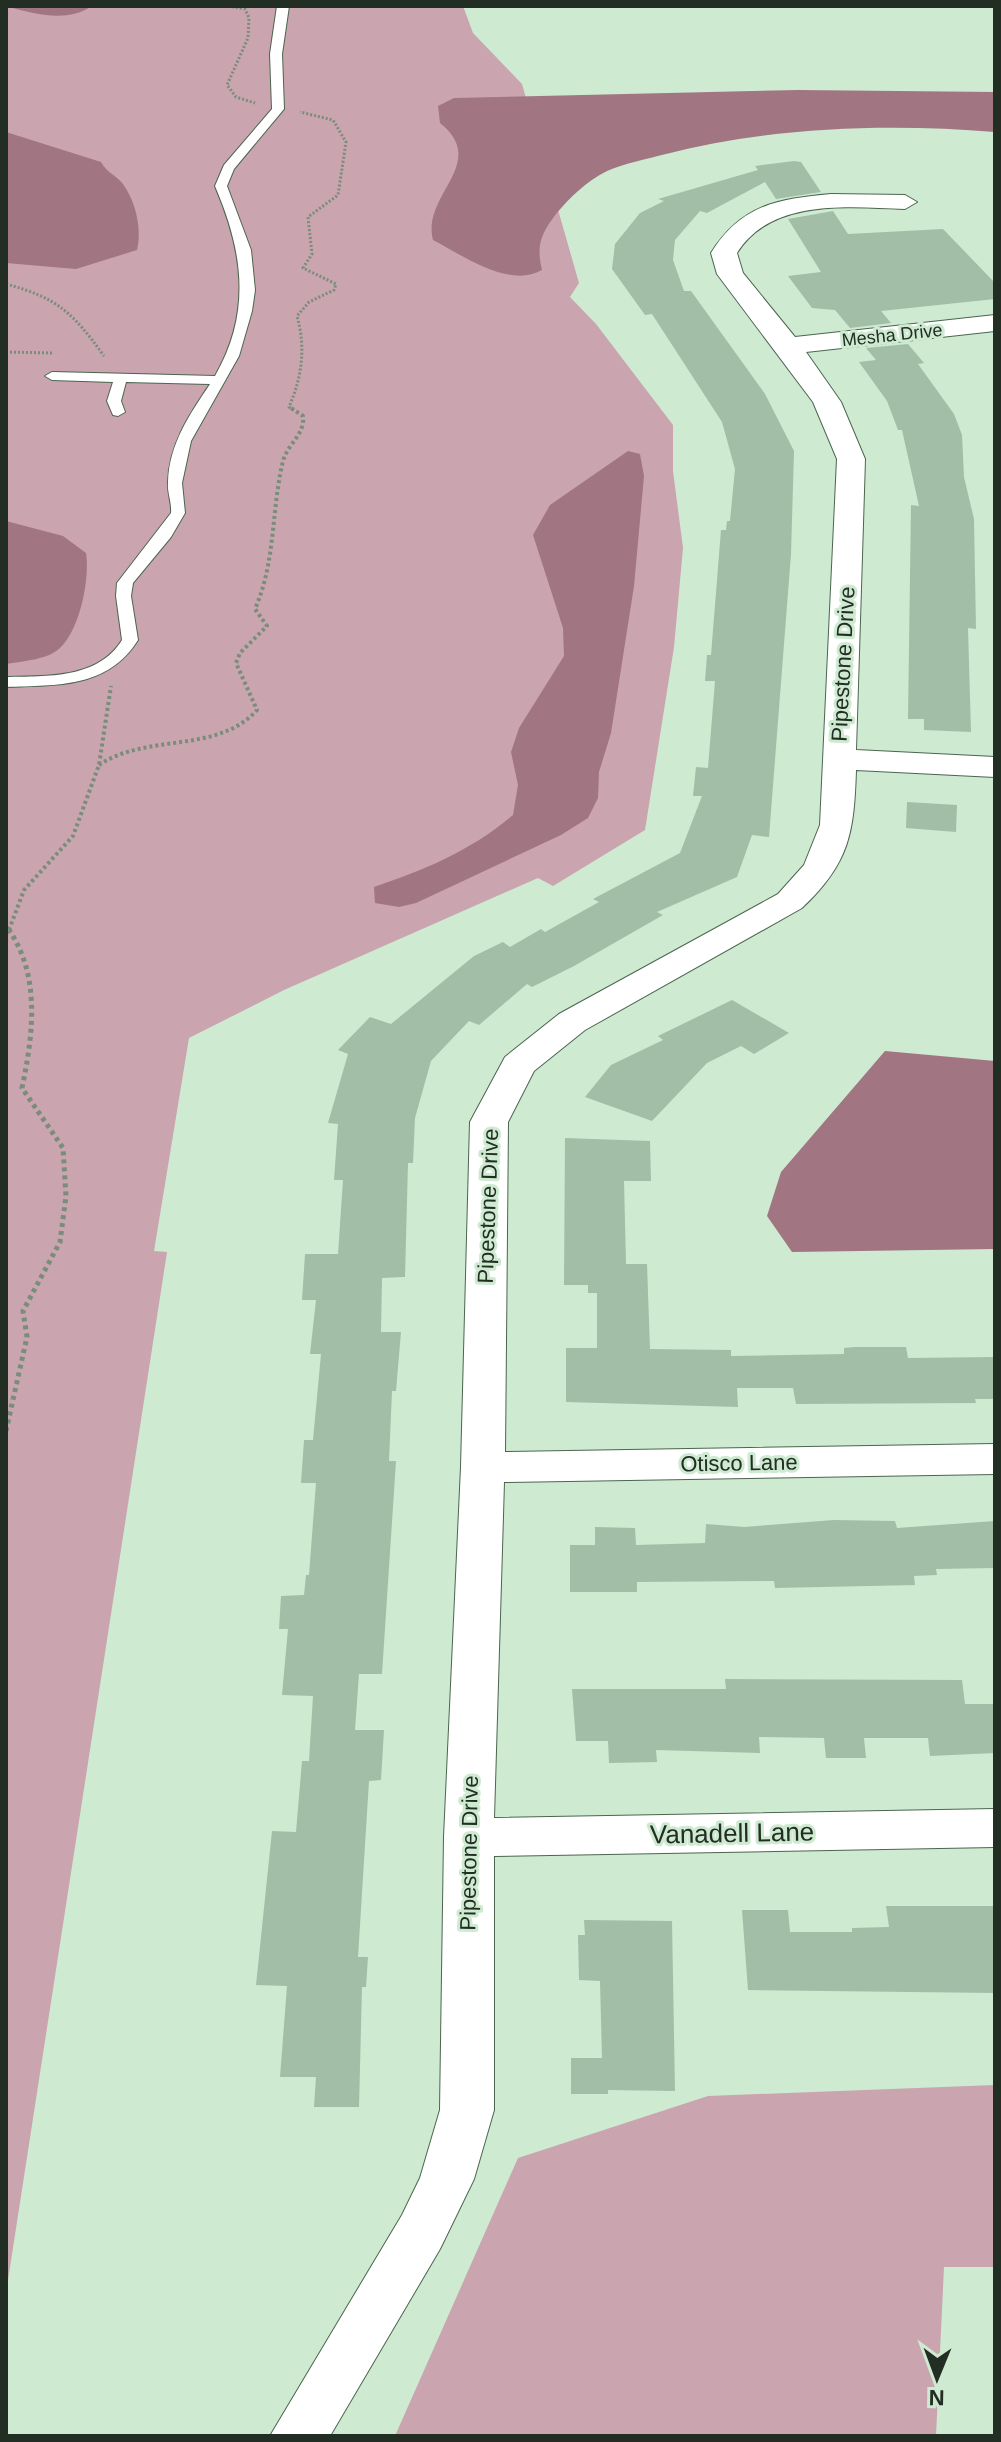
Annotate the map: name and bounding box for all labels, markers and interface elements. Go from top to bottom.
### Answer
street label: Mesha Drive [841,320,943,350]
street label: Pipestone Drive [826,586,860,742]
street label: Pipestone Drive [473,1128,503,1284]
street label: Otisco Lane [680,1449,798,1477]
street label: Pipestone Drive [455,1775,483,1931]
street label: Vanadell Lane [650,1817,814,1849]
north arrow [897,2338,977,2418]
text: N [928,2385,945,2410]

